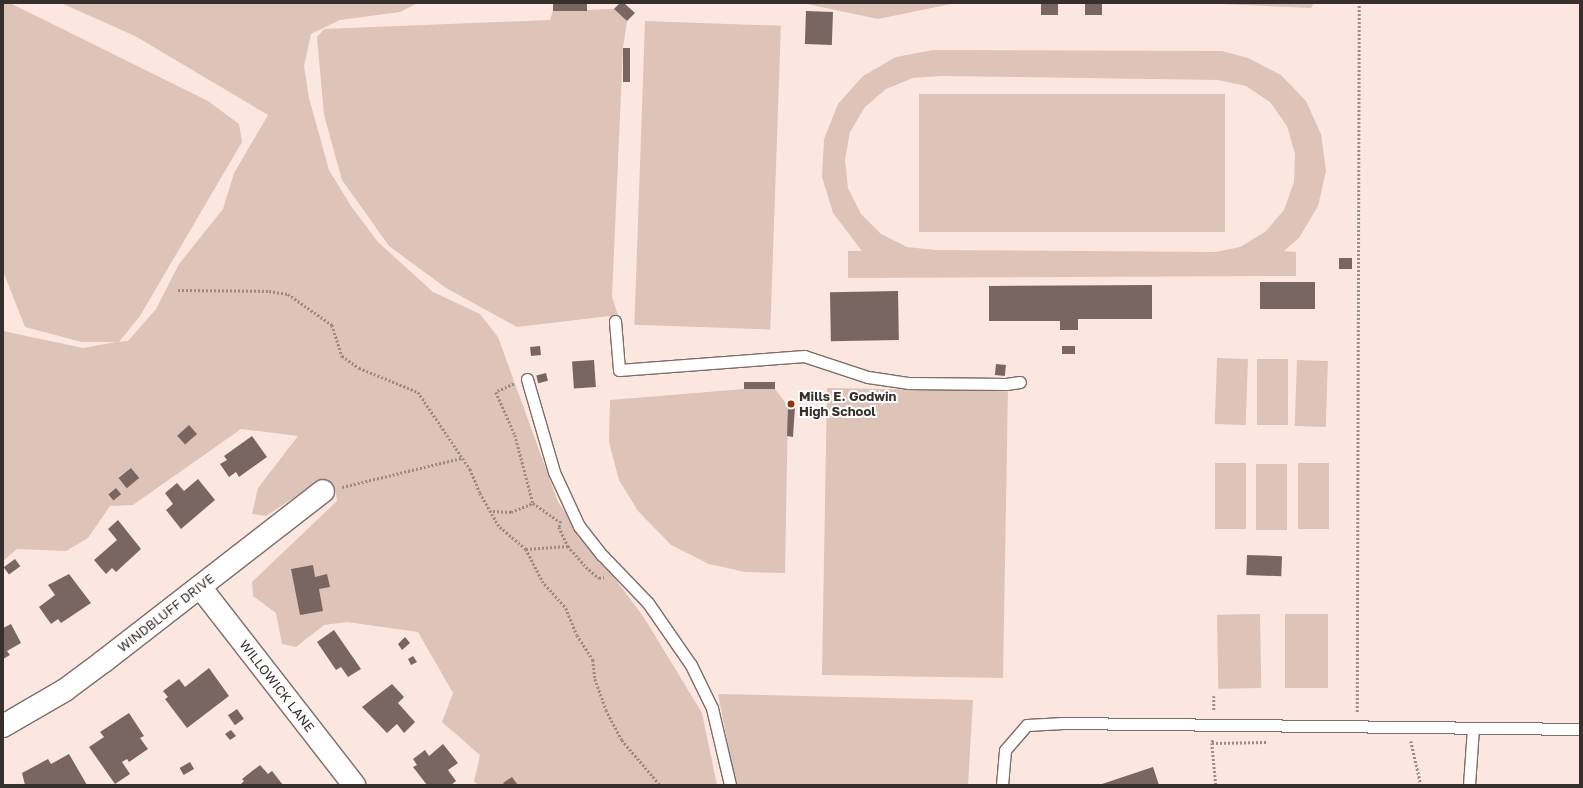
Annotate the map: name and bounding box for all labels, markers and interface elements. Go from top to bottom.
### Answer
place label: Mills E. Godwin High School [799,389,896,420]
marker: Mills E. Godwin High School [786,399,796,409]
street label: WINDBLUFF DRIVE [115,570,217,656]
street label: WILLOWICK LANE [236,637,318,735]

